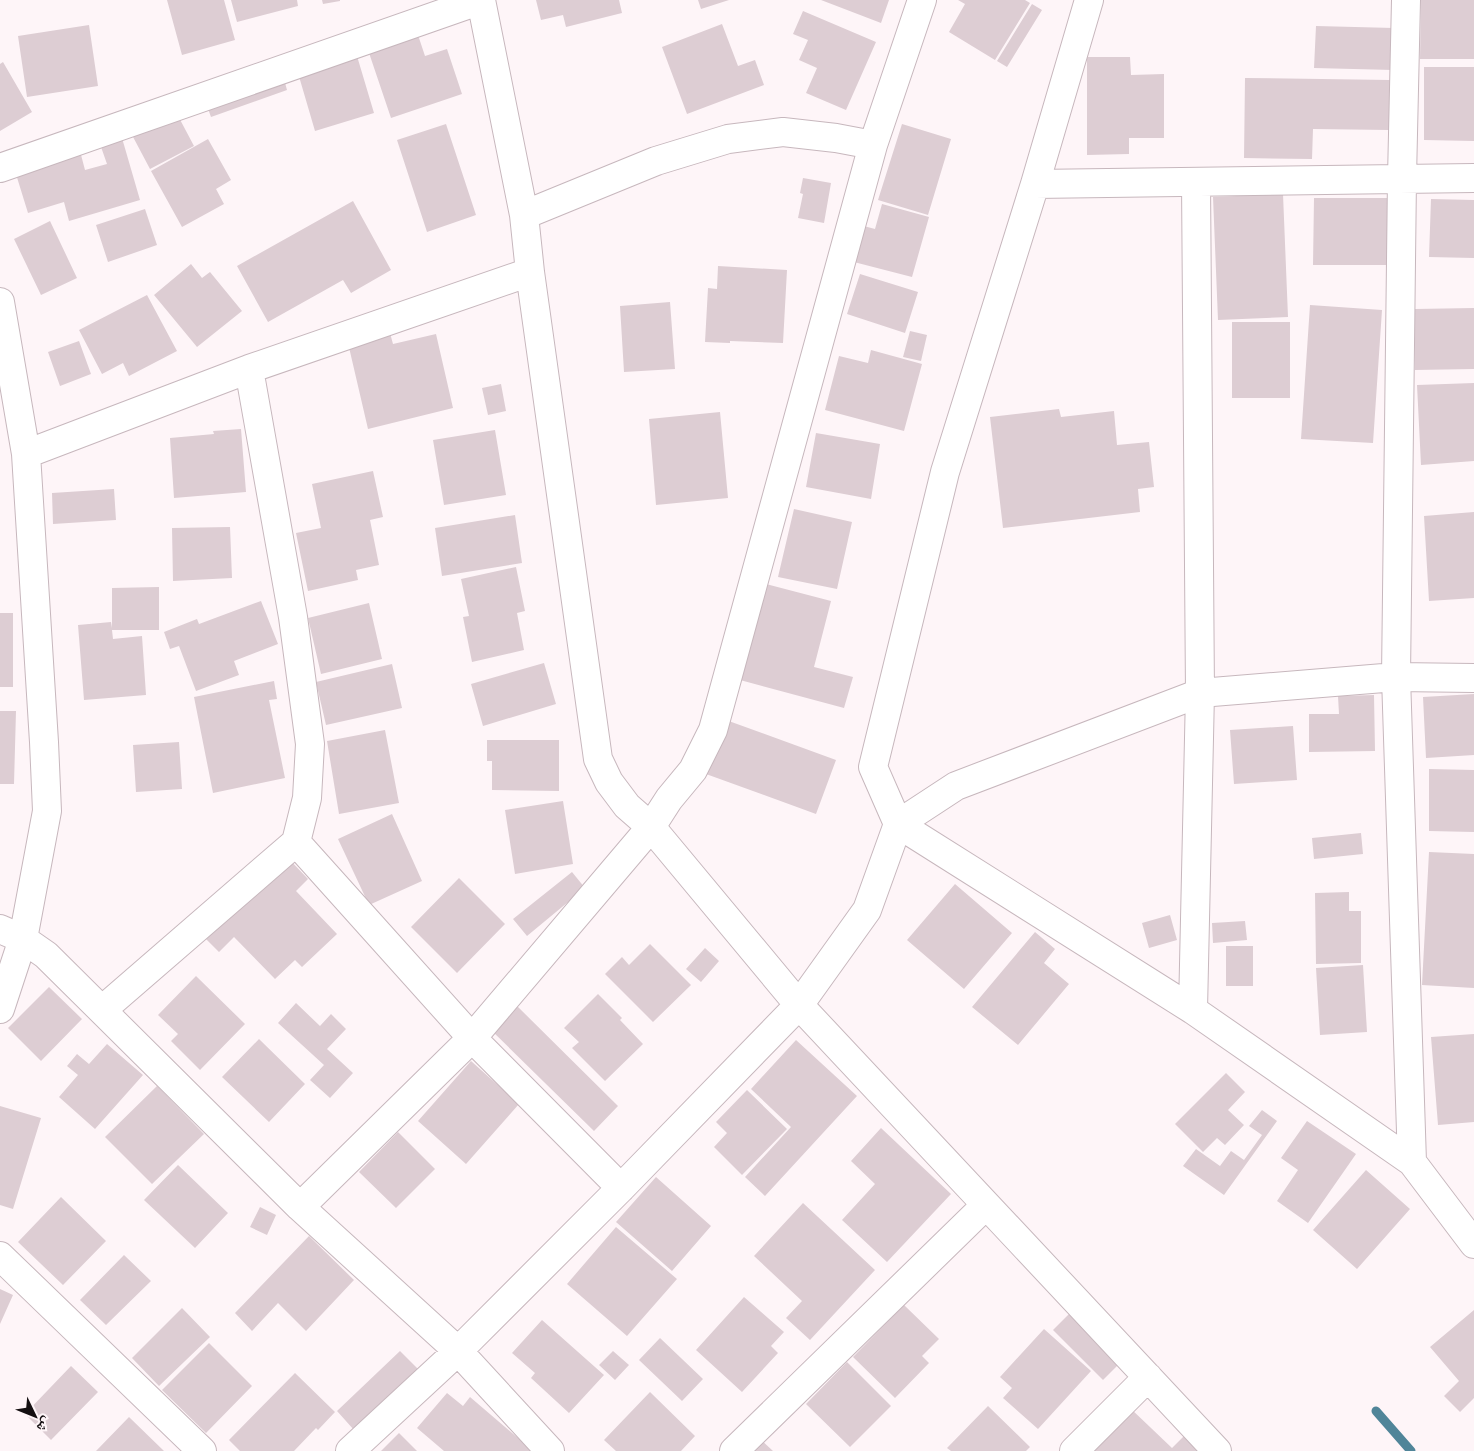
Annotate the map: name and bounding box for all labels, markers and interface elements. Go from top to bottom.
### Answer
north arrow [10,1391,60,1441]
text: ش [33,1413,56,1437]

